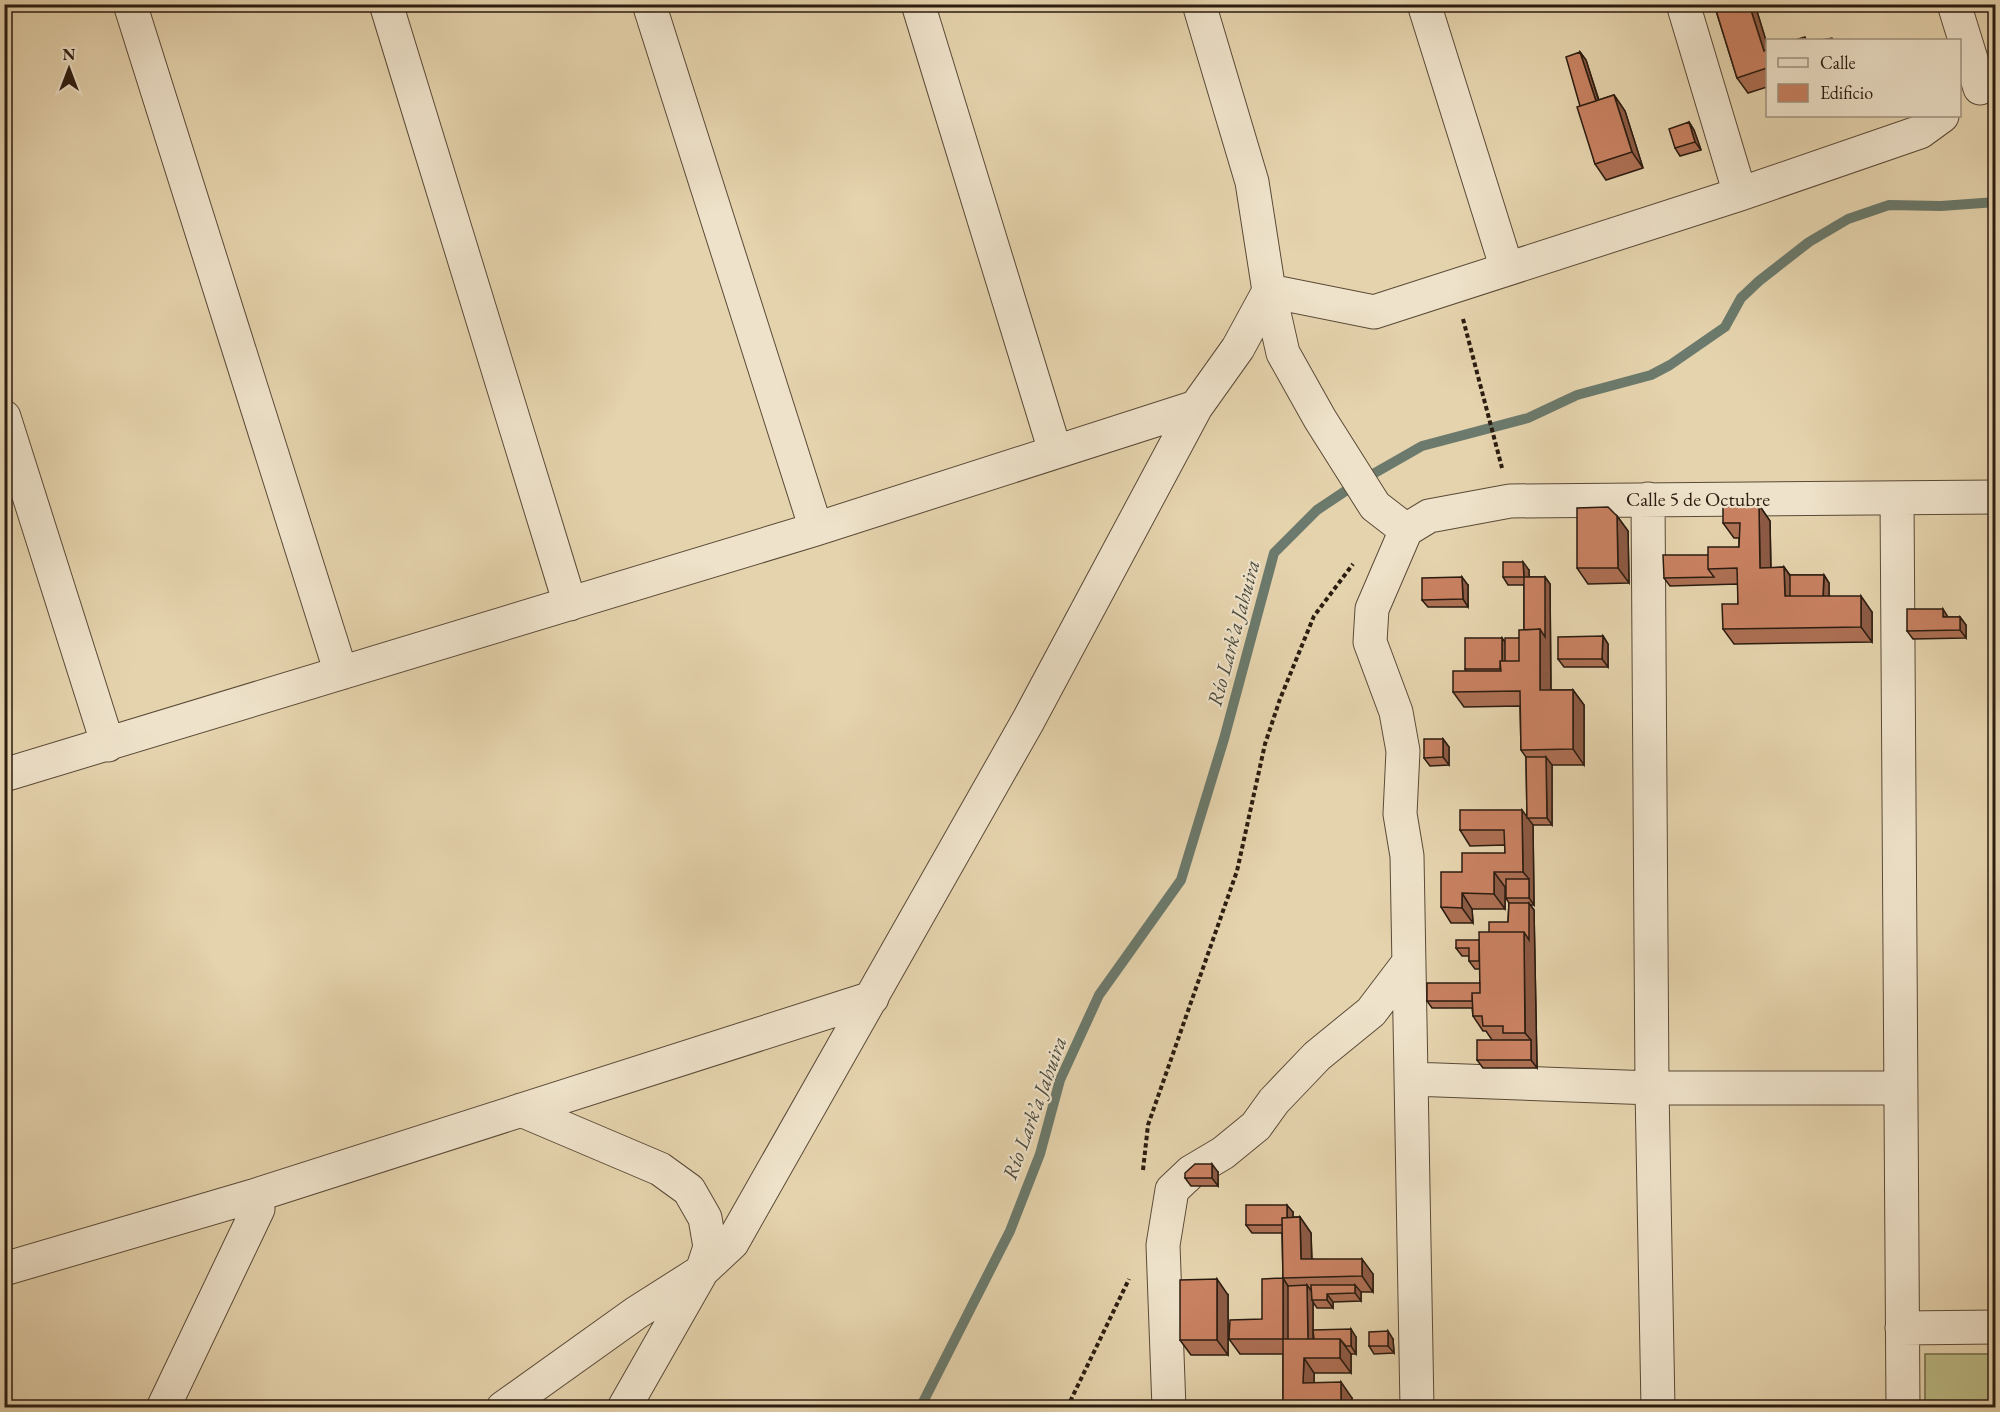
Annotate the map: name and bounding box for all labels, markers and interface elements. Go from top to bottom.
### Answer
north arrow [39,39,99,99]
legend [1766,39,1961,117]
text: N [63,44,76,65]
text: Calle [1820,51,1856,74]
text: Edificio [1820,81,1873,104]
street label: Calle 5 de Octubre [1626,486,1770,512]
water label: Río Lark’a Jahuira [1201,557,1265,709]
water label: Río Lark’a Jahuira [996,1033,1072,1183]

